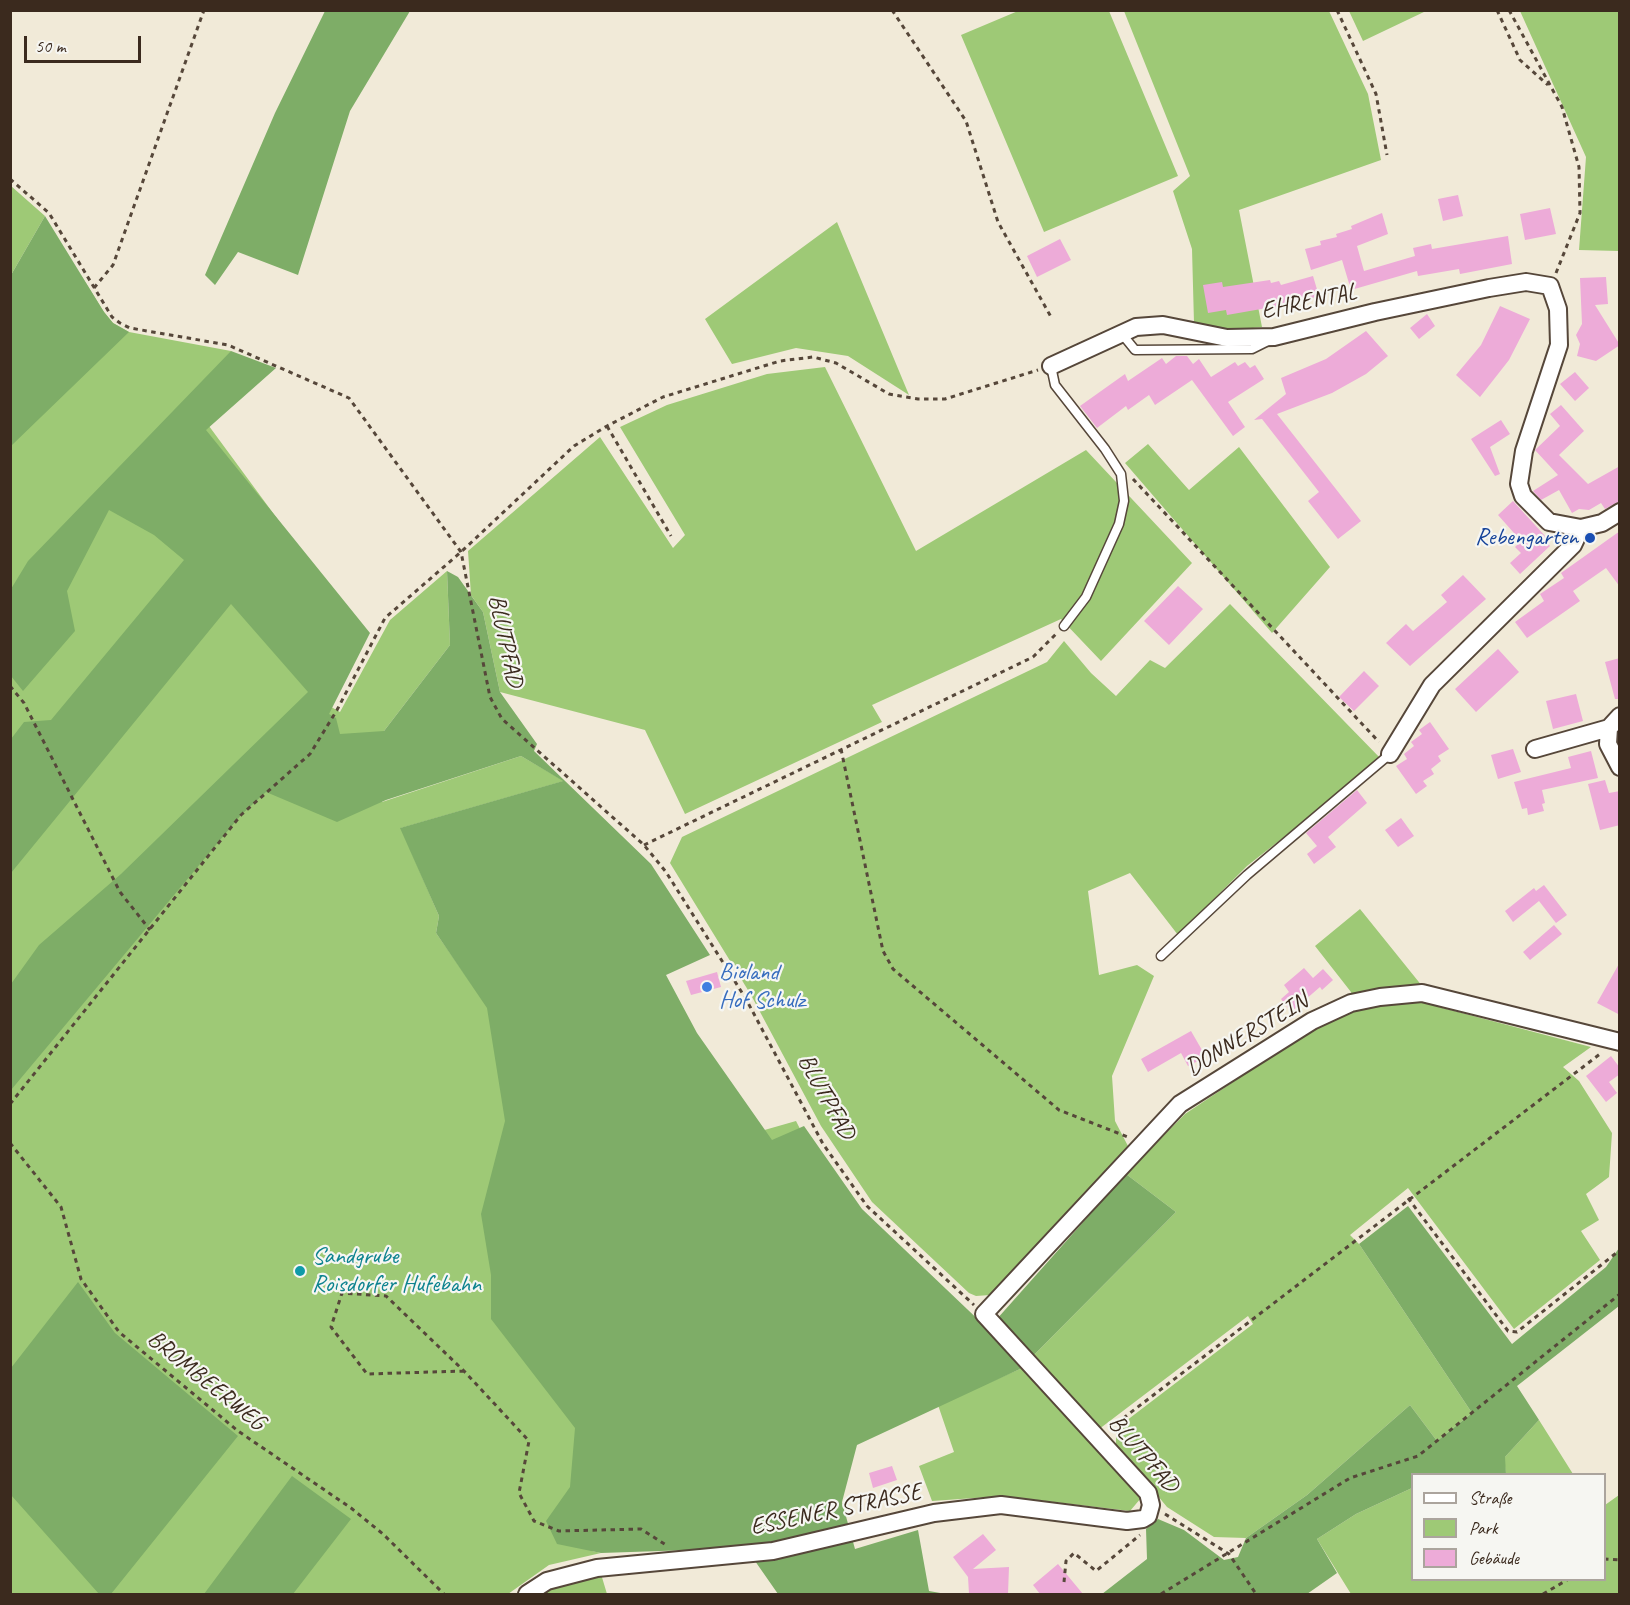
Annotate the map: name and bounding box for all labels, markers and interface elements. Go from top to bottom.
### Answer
scale bar [27,24,144,62]
text: 50 m [35,35,66,57]
street label: EHRENTAL [1259,278,1359,326]
place label: Rebengarten [1475,524,1578,552]
marker: Rebengarten [1583,531,1597,545]
street label: BLUTPFAD [481,593,529,689]
place label: Bioland Hof Schulz [719,959,805,1015]
marker: Bioland Hof Schulz [700,980,714,994]
street label: DONNERSTEIN [1181,987,1313,1083]
street label: BLUTPFAD [791,1049,861,1145]
place label: Sandgrube Roisdorfer Hufebahn [312,1243,481,1299]
marker: Sandgrube Roisdorfer Hufebahn [293,1264,307,1278]
street label: BROMBEERWEG [141,1325,271,1437]
street label: BLUTPFAD [1102,1409,1184,1499]
legend [1411,1473,1606,1581]
street label: ESSENER STRASSE [748,1478,924,1542]
text: Straße [1469,1487,1511,1509]
text: Park [1469,1517,1498,1539]
text: Gebäude [1469,1547,1519,1569]

